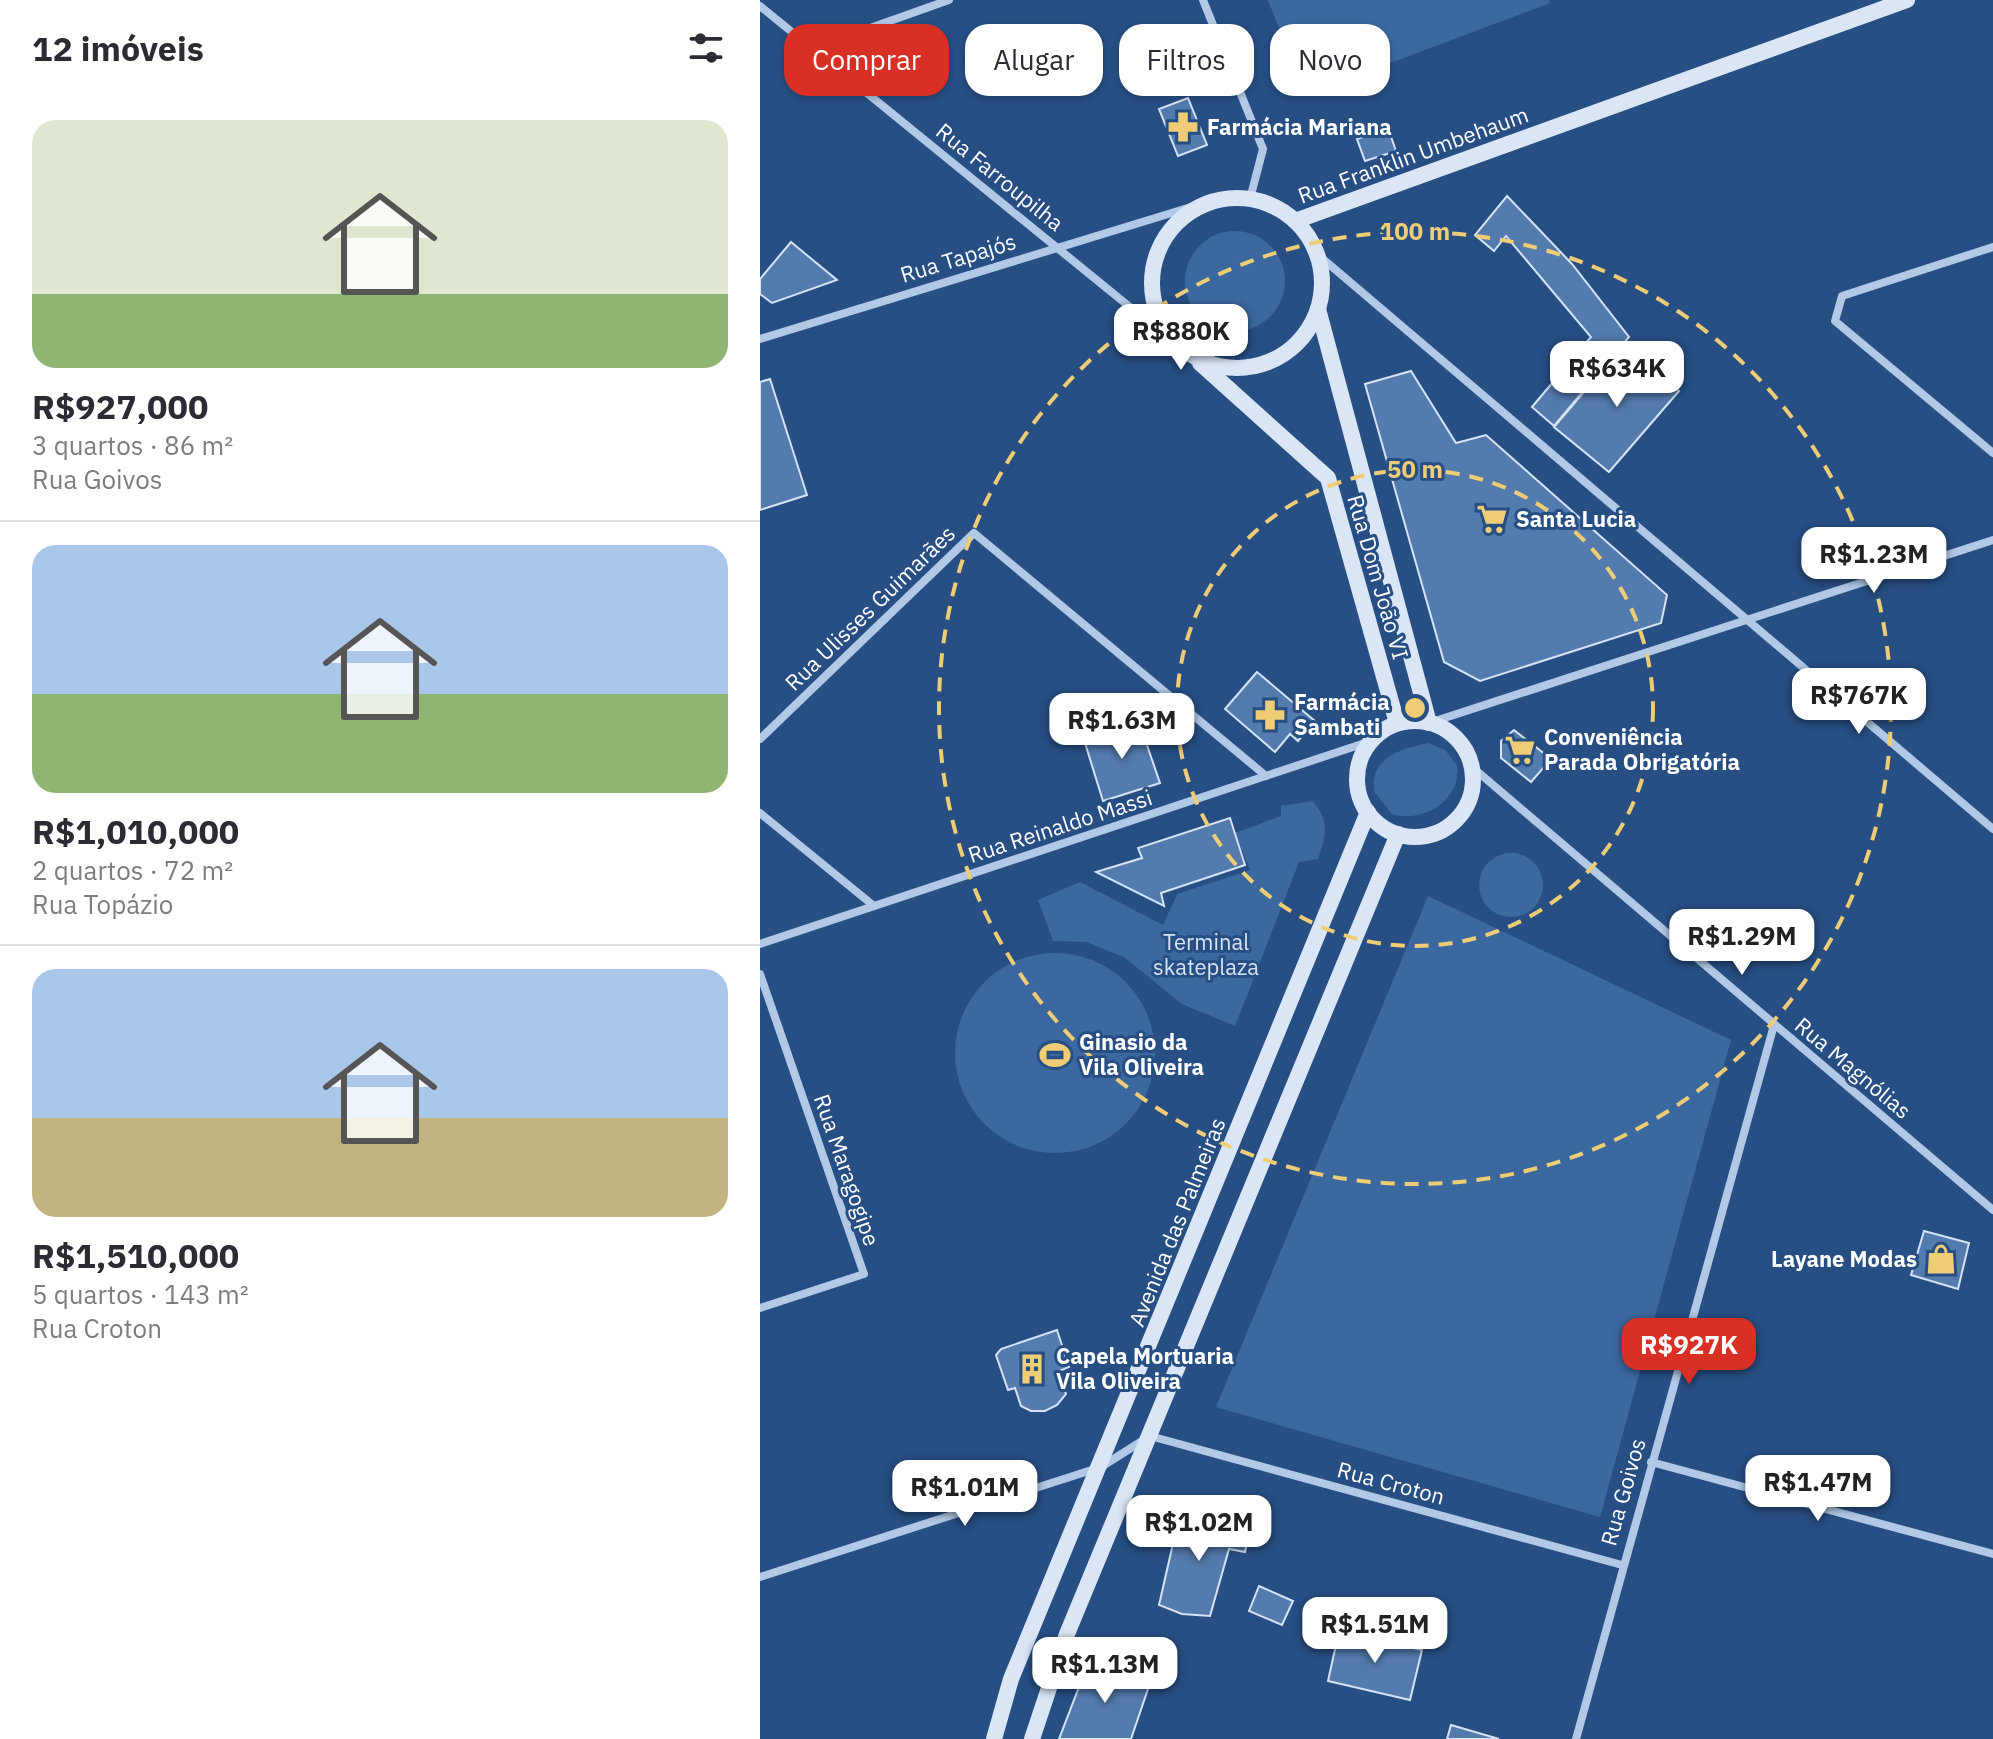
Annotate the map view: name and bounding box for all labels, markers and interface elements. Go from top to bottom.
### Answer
chip: Comprar [784,24,949,96]
chip: Alugar [965,24,1103,96]
chip: Filtros [1119,24,1254,96]
chip: Novo [1270,24,1390,96]
text: 12 imóveis [32,26,204,70]
icon: filters [684,26,728,70]
street label: Rua Franklin Umbehaum [1294,99,1532,210]
pharmacy icon: Farmácia Mariana [1166,110,1200,144]
place label: Farmácia Mariana [1207,112,1392,141]
street label: Rua Farroupilha [931,116,1070,237]
icon: home [308,172,452,316]
text: 100 m [1380,215,1450,247]
street label: Rua Tapajós [897,226,1019,289]
pin: R$880K [1116,304,1246,372]
text: R$880K [1132,313,1230,347]
pin: R$634K [1552,341,1682,409]
text: R$634K [1568,350,1666,384]
text: R$927,000 [32,384,208,428]
text: 3 quartos · 86 m² [32,428,233,462]
text: 50 m [1387,453,1443,485]
text: Rua Goivos [32,462,162,496]
street label: Rua Dom João VI [1341,491,1416,663]
supermarket icon: Santa Lucia [1475,502,1509,536]
place label: Santa Lucia [1516,504,1636,533]
street label: Rua Ulisses Guimarães [778,519,961,697]
pin: R$1.23M [1800,527,1948,595]
text: R$1.23M [1819,536,1929,570]
icon: home [308,597,452,741]
pin: R$767K [1794,668,1924,736]
text: R$767K [1810,677,1908,711]
place label: Farmácia Sambati [1294,687,1390,741]
pin: R$1.63M [1048,693,1196,761]
centre of rings [1401,694,1429,722]
pharmacy icon: Farmácia Sambati [1253,698,1287,732]
text: R$1.63M [1067,702,1177,736]
place label: Conveniência Parada Obrigatória [1544,722,1740,776]
supermarket icon: Conveniência Parada Obrigatória [1503,733,1537,767]
street label: Rua Reinaldo Massi [964,782,1156,869]
text: R$1,010,000 [32,809,239,853]
text: 2 quartos · 72 m² [32,853,233,887]
text: Rua Topázio [32,887,173,921]
pin: R$1.29M [1668,909,1816,977]
text: R$1.29M [1687,918,1797,952]
park label: Terminal skateplaza [1153,927,1259,981]
street label: Rua Magnólias [1789,1010,1918,1125]
icon: home [308,1021,452,1165]
place label: Ginasio da Vila Oliveira [1079,1027,1204,1081]
sports icon: Ginasio da Vila Oliveira [1038,1038,1072,1072]
street label: Rua Maragogipe [808,1090,887,1250]
street label: Avenida das Palmeiras [1121,1113,1232,1330]
text: R$1,510,000 [32,1233,239,1277]
shop icon: Layane Modas [1924,1242,1958,1276]
place label: Layane Modas [1771,1244,1917,1273]
text: 5 quartos · 143 m² [32,1277,249,1311]
text: Rua Croton [32,1311,162,1345]
pin: R$927K [1624,1318,1754,1386]
text: R$927K [1640,1327,1738,1361]
place label: Capela Mortuaria Vila Oliveira [1056,1341,1234,1395]
building icon: Capela Mortuaria Vila Oliveira [1015,1352,1049,1386]
street label: Rua Goivos [1593,1435,1652,1549]
street label: Rua Croton [1334,1454,1448,1511]
pin: R$1.47M [1744,1455,1892,1523]
pin: R$1.01M [891,1460,1039,1528]
text: R$1.47M [1763,1464,1873,1498]
text: R$1.01M [910,1469,1020,1503]
pin: R$1.02M [1125,1495,1273,1563]
text: R$1.02M [1144,1504,1254,1538]
pin: R$1.51M [1301,1597,1449,1665]
text: R$1.51M [1320,1606,1430,1640]
pin: R$1.13M [1031,1637,1179,1705]
text: R$1.13M [1050,1646,1160,1680]

